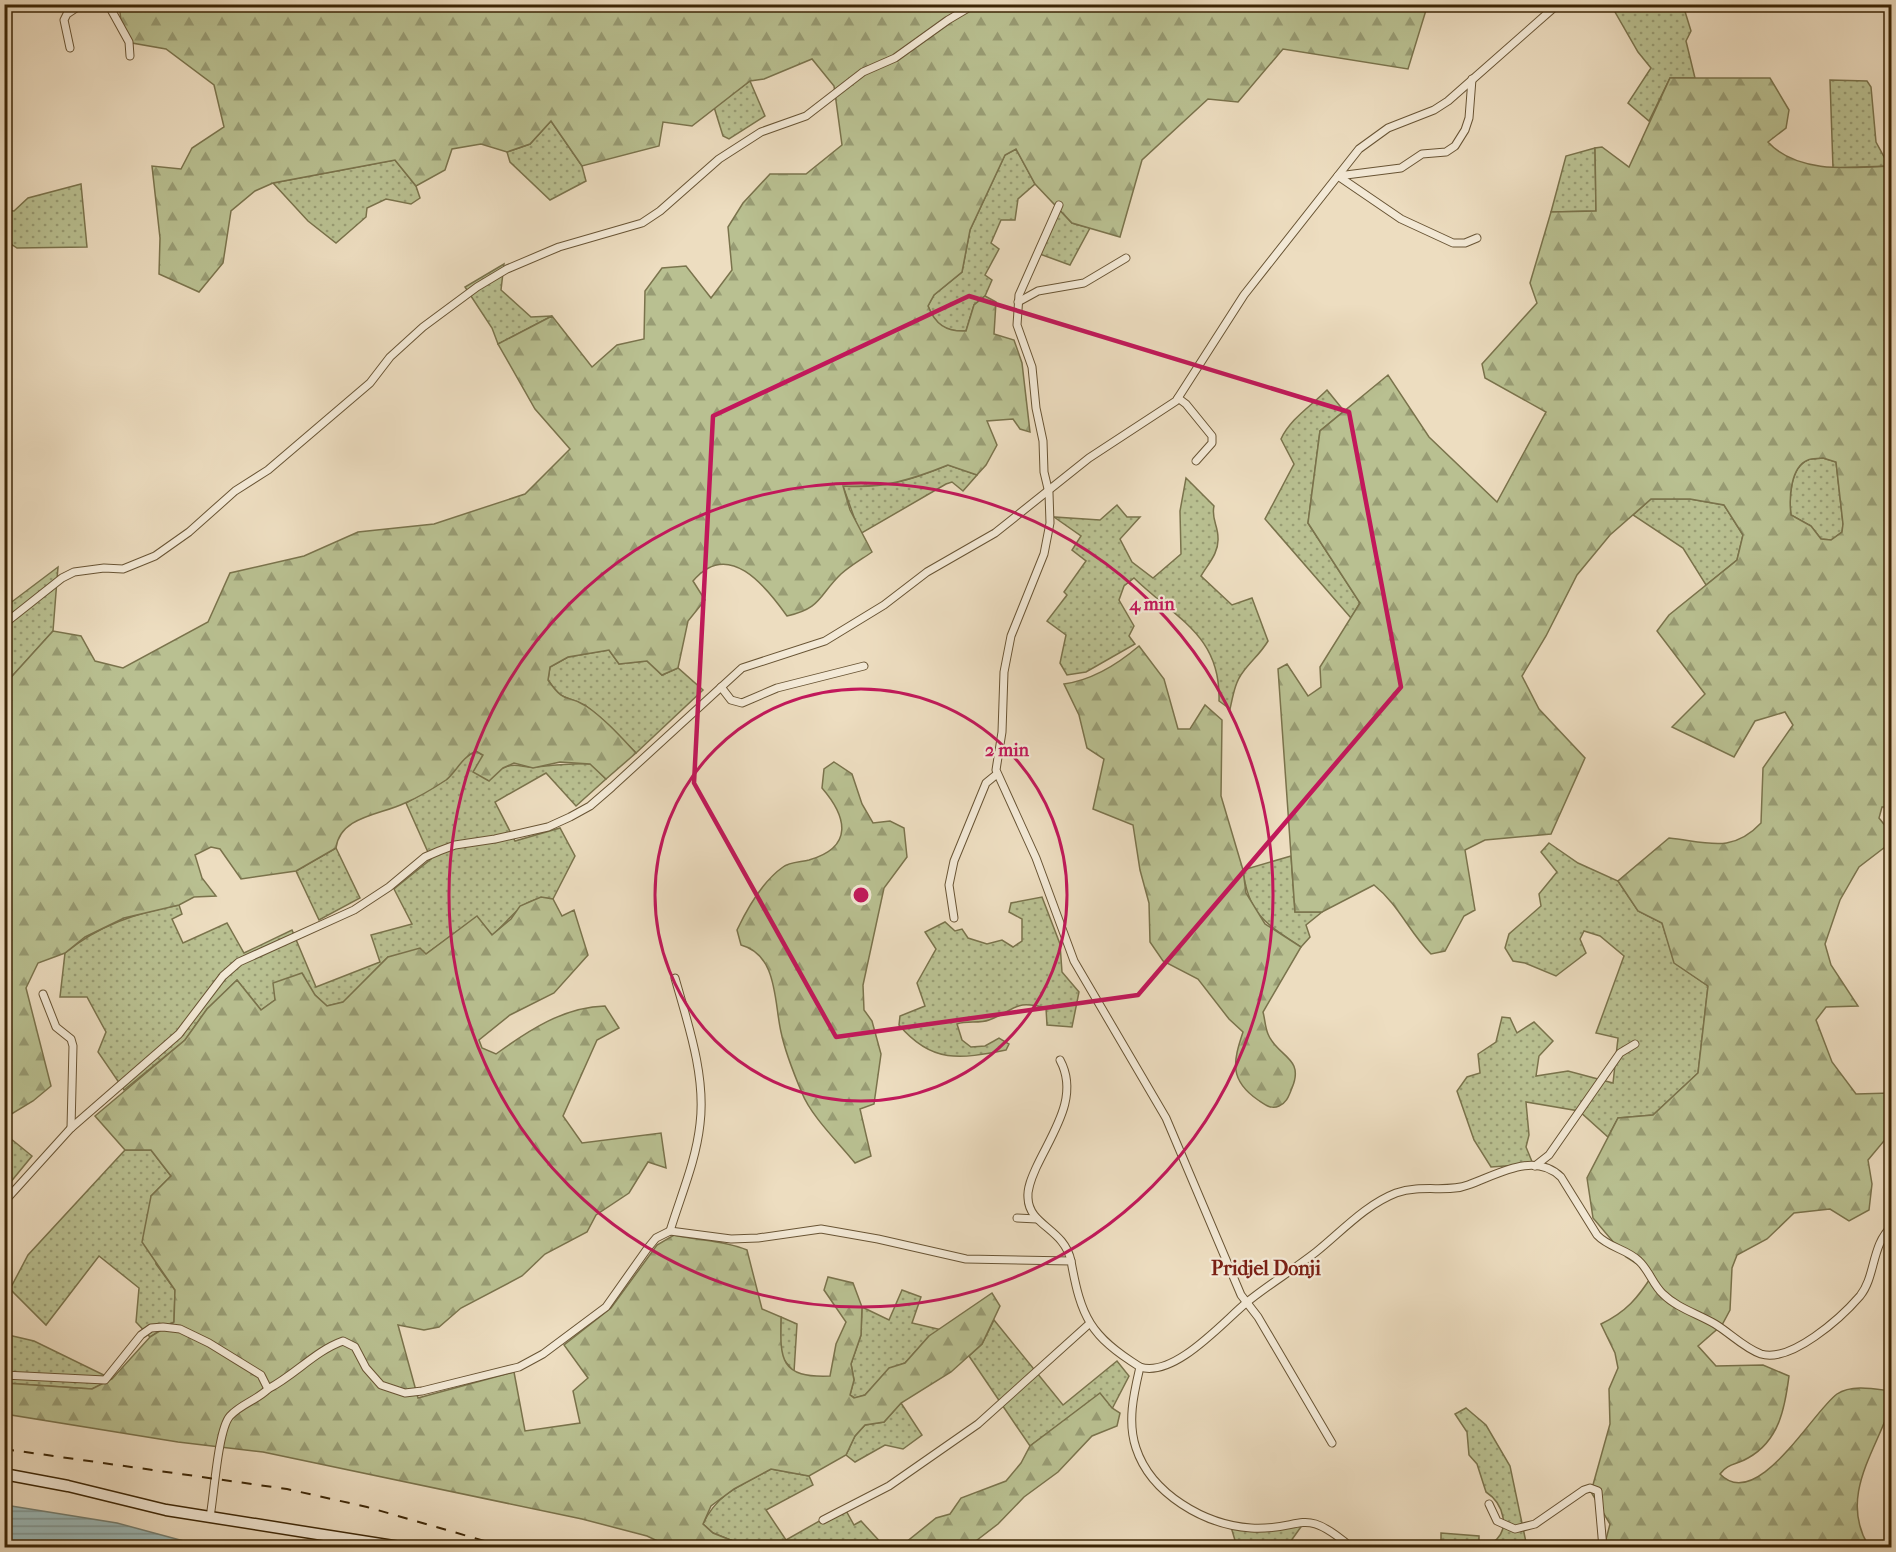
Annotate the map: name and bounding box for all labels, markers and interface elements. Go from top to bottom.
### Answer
text: 4 min [1128,594,1175,615]
text: 2 min [985,740,1029,761]
centre of rings [851,885,871,905]
district label: Pridjel Donji [1211,1257,1322,1280]

